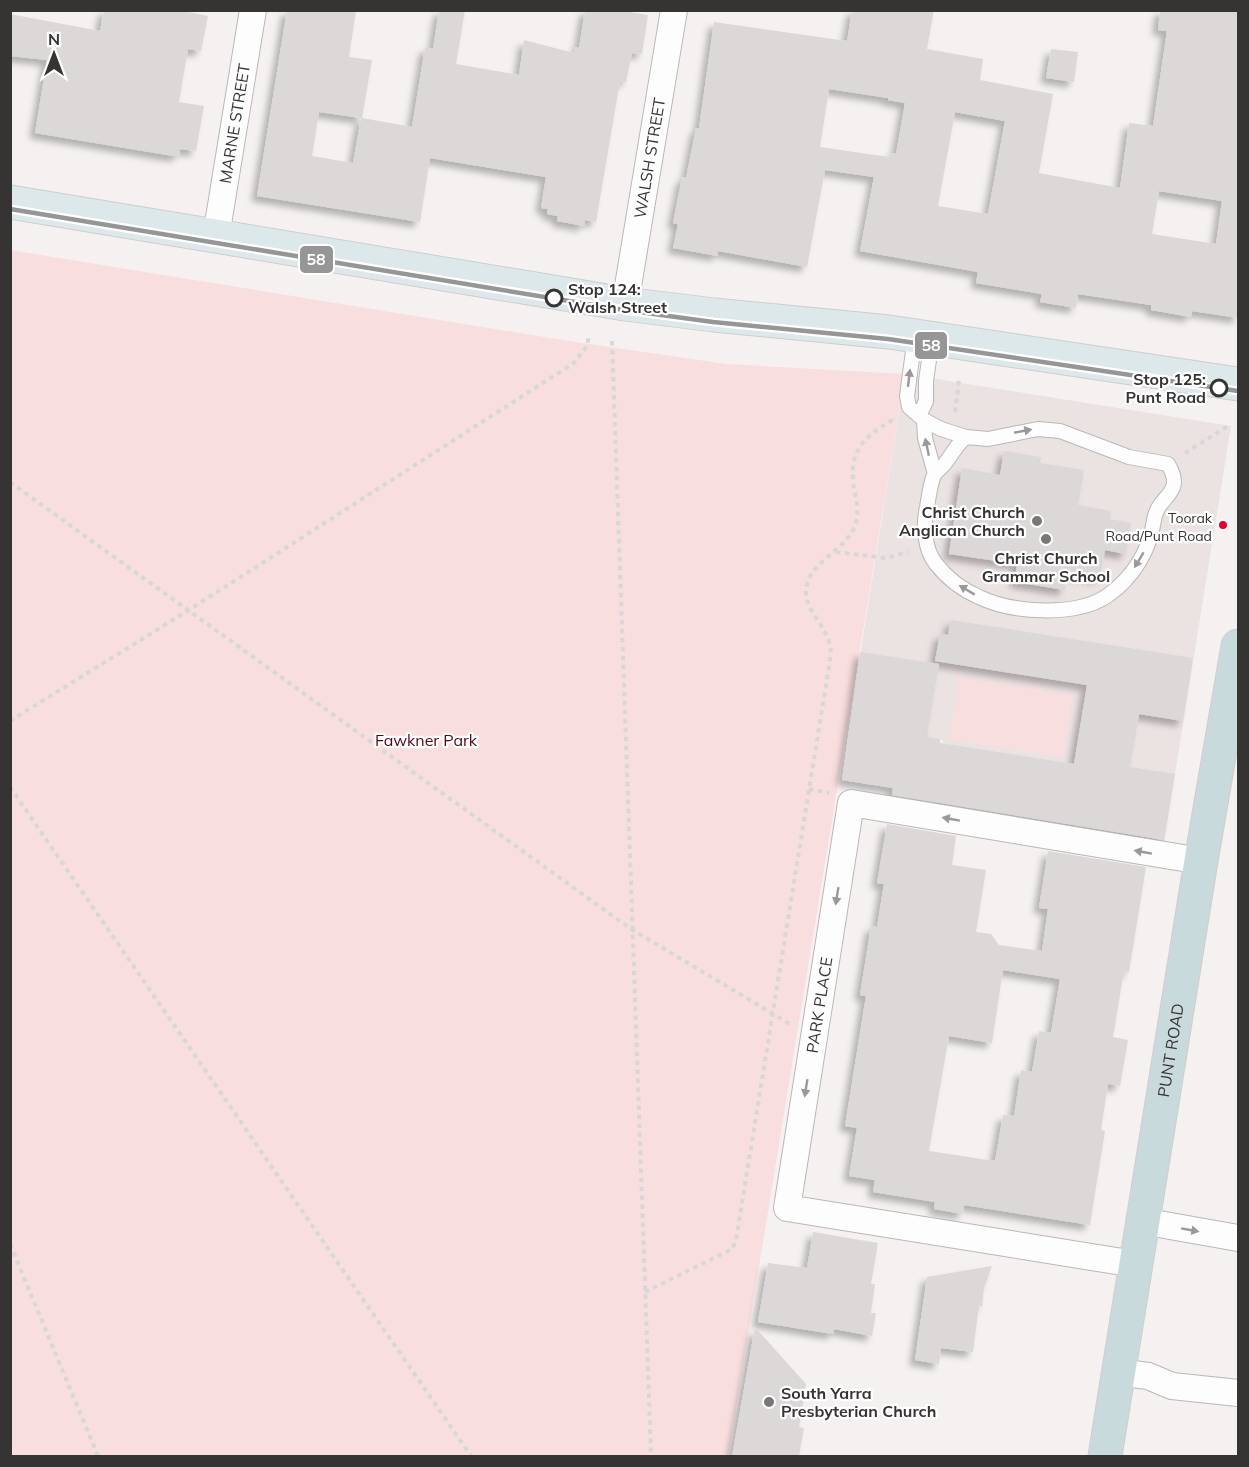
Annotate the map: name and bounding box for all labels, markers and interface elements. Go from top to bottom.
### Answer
north arrow [24,24,84,84]
text: N [48,29,60,49]
street label: MARNE STREET [215,62,254,185]
street label: WALSH STREET [629,96,669,220]
line badge: 58 [299,245,334,274]
text: 58 [306,249,326,269]
place label: Stop 124: Walsh Street [568,279,667,317]
marker: Stop 124: Walsh Street [545,289,563,307]
line badge: 58 [914,331,948,360]
text: 58 [921,335,941,355]
one-way arrow [904,368,913,387]
place label: Stop 125: Punt Road [1126,369,1206,407]
marker: Stop 125: Punt Road [1210,379,1228,397]
one-way arrow [1014,426,1033,435]
one-way arrow [922,438,932,457]
place label: Christ Church Anglican Church [899,502,1025,540]
place label: Toorak Road/Punt Road [1105,509,1213,545]
marker: Christ Church Anglican Church [1030,514,1044,528]
marker: Toorak Road/Punt Road [1217,519,1229,531]
marker: Christ Church Grammar School [1039,532,1053,546]
place label: Christ Church Grammar School [982,548,1110,586]
one-way arrow [1134,552,1145,568]
one-way arrow [959,584,975,595]
park label: Fawkner Park [375,730,478,750]
one-way arrow [941,815,960,824]
one-way arrow [1133,847,1152,856]
one-way arrow [832,886,841,905]
street label: PARK PLACE [802,955,837,1055]
street label: PUNT ROAD [1153,1002,1188,1099]
one-way arrow [801,1079,810,1098]
one-way arrow [1181,1225,1200,1234]
place label: South Yarra Presbyterian Church [781,1383,936,1421]
marker: South Yarra Presbyterian Church [762,1395,776,1409]

